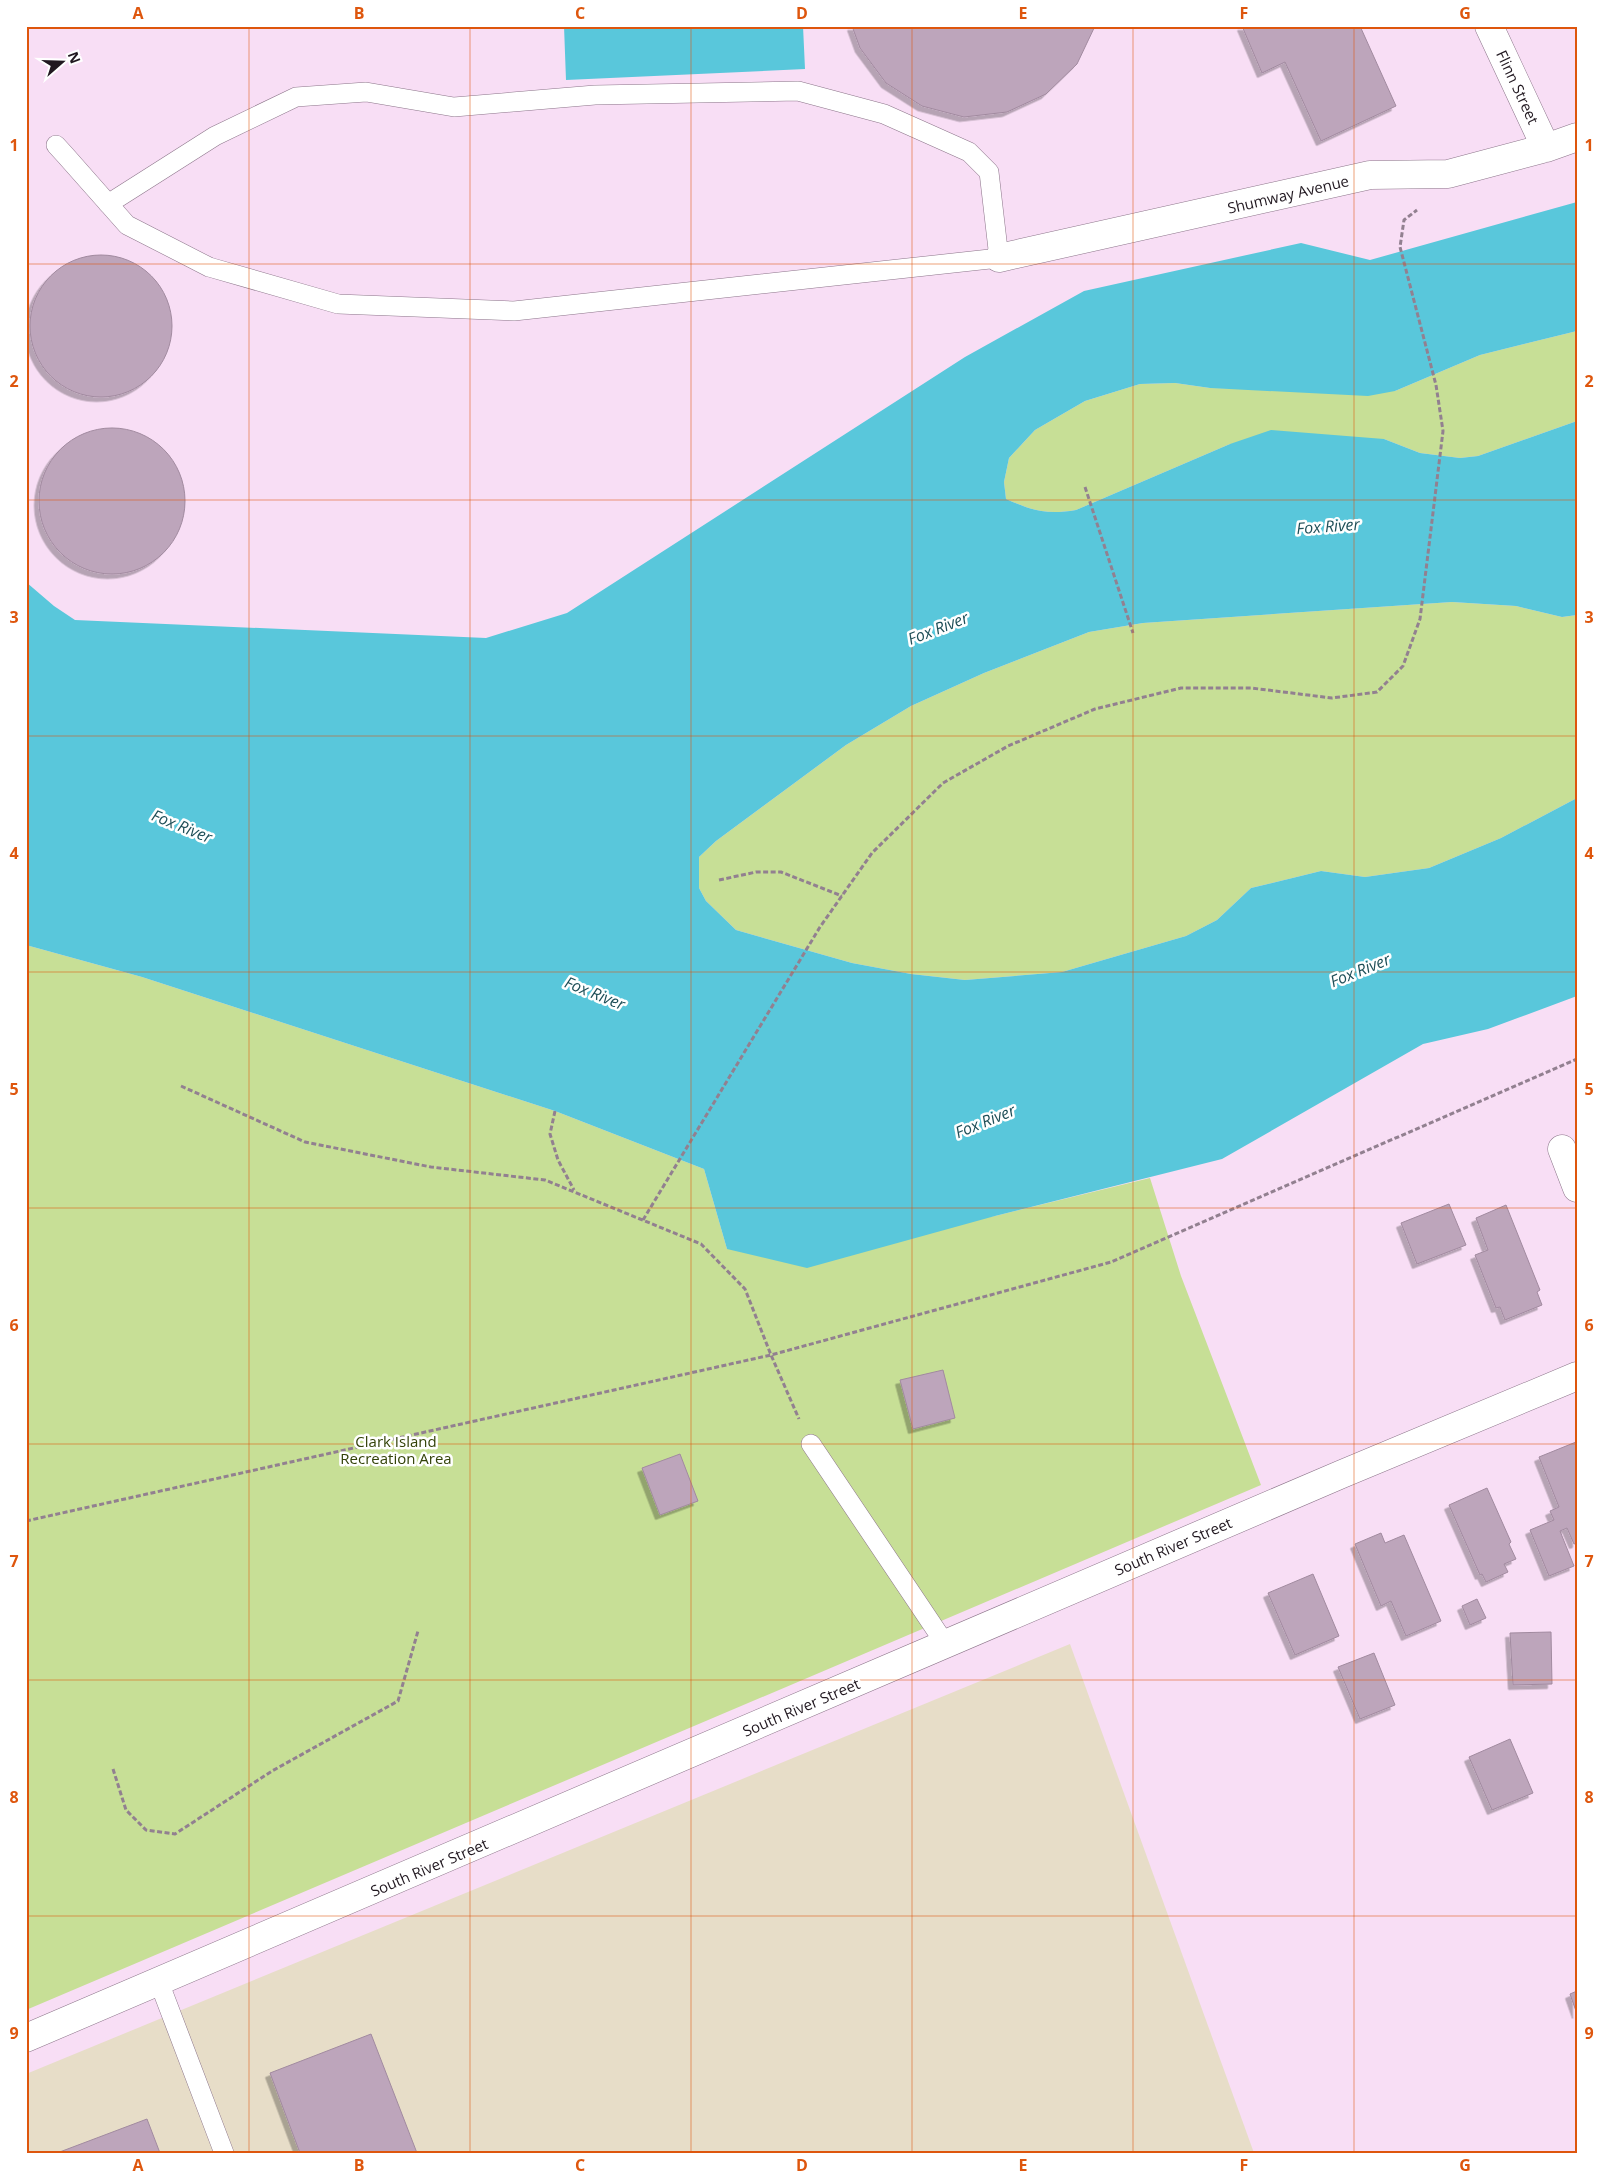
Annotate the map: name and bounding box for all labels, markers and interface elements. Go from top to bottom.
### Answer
text: A [132,2,144,24]
text: B [354,2,364,24]
text: C [575,2,585,24]
text: D [796,2,808,24]
text: E [1019,2,1028,24]
text: F [1240,2,1248,24]
text: G [1459,2,1471,24]
north arrow [38,38,88,88]
street label: Flinn Street [1492,47,1544,127]
text: N [64,49,86,66]
text: 1 [9,134,19,156]
text: 1 [1584,134,1594,156]
street label: Shumway Avenue [1225,170,1351,218]
text: 2 [9,370,19,392]
text: 2 [1584,370,1594,392]
water label: Fox River [1296,513,1361,539]
text: 3 [9,606,19,628]
water label: Fox River [904,606,972,650]
text: 3 [1584,606,1594,628]
water label: Fox River [149,804,216,848]
text: 4 [9,842,19,864]
text: 4 [1584,842,1594,864]
water label: Fox River [1327,948,1394,992]
water label: Fox River [562,971,629,1015]
text: 5 [9,1078,19,1100]
text: 5 [1584,1078,1594,1100]
water label: Fox River [952,1099,1019,1143]
text: 6 [9,1314,19,1336]
text: 6 [1584,1314,1594,1336]
park label: Clark Island Recreation Area [340,1431,452,1468]
street label: South River Street [1111,1512,1235,1580]
text: 7 [9,1550,19,1572]
text: 7 [1584,1550,1594,1572]
street label: South River Street [739,1673,863,1741]
text: 8 [9,1786,19,1808]
text: 8 [1584,1786,1594,1808]
street label: South River Street [367,1833,491,1901]
text: 9 [9,2022,19,2044]
text: 9 [1584,2022,1594,2044]
text: A [132,2154,144,2176]
text: B [354,2154,364,2176]
text: C [575,2154,585,2176]
text: D [796,2154,808,2176]
text: E [1019,2154,1028,2176]
text: F [1240,2154,1248,2176]
text: G [1459,2154,1471,2176]

